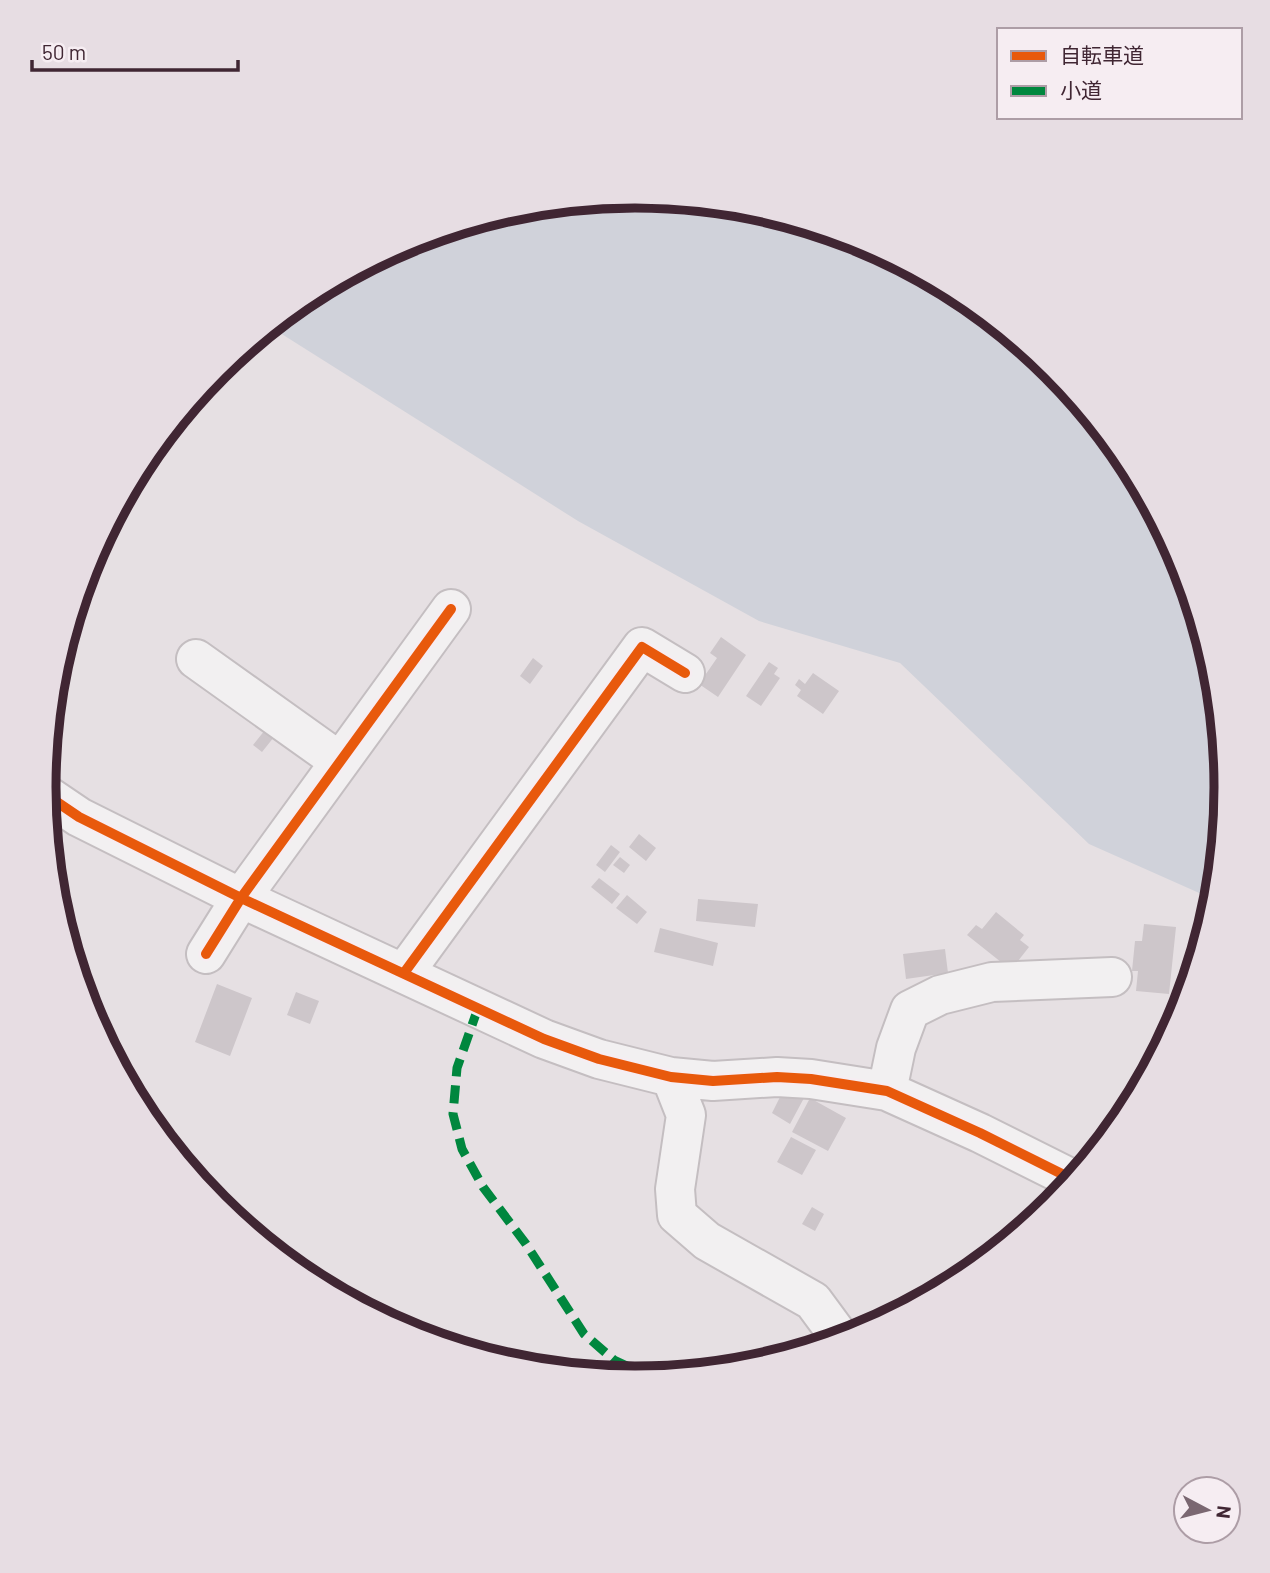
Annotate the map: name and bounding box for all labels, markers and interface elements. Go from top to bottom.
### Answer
scale bar [32,28,238,72]
legend [997,28,1242,119]
text: 50 m [42,39,86,64]
text: 自転車道 [1060,42,1144,67]
text: 小道 [1060,77,1102,102]
north arrow [1172,1475,1242,1545]
text: N [1212,1504,1237,1520]

